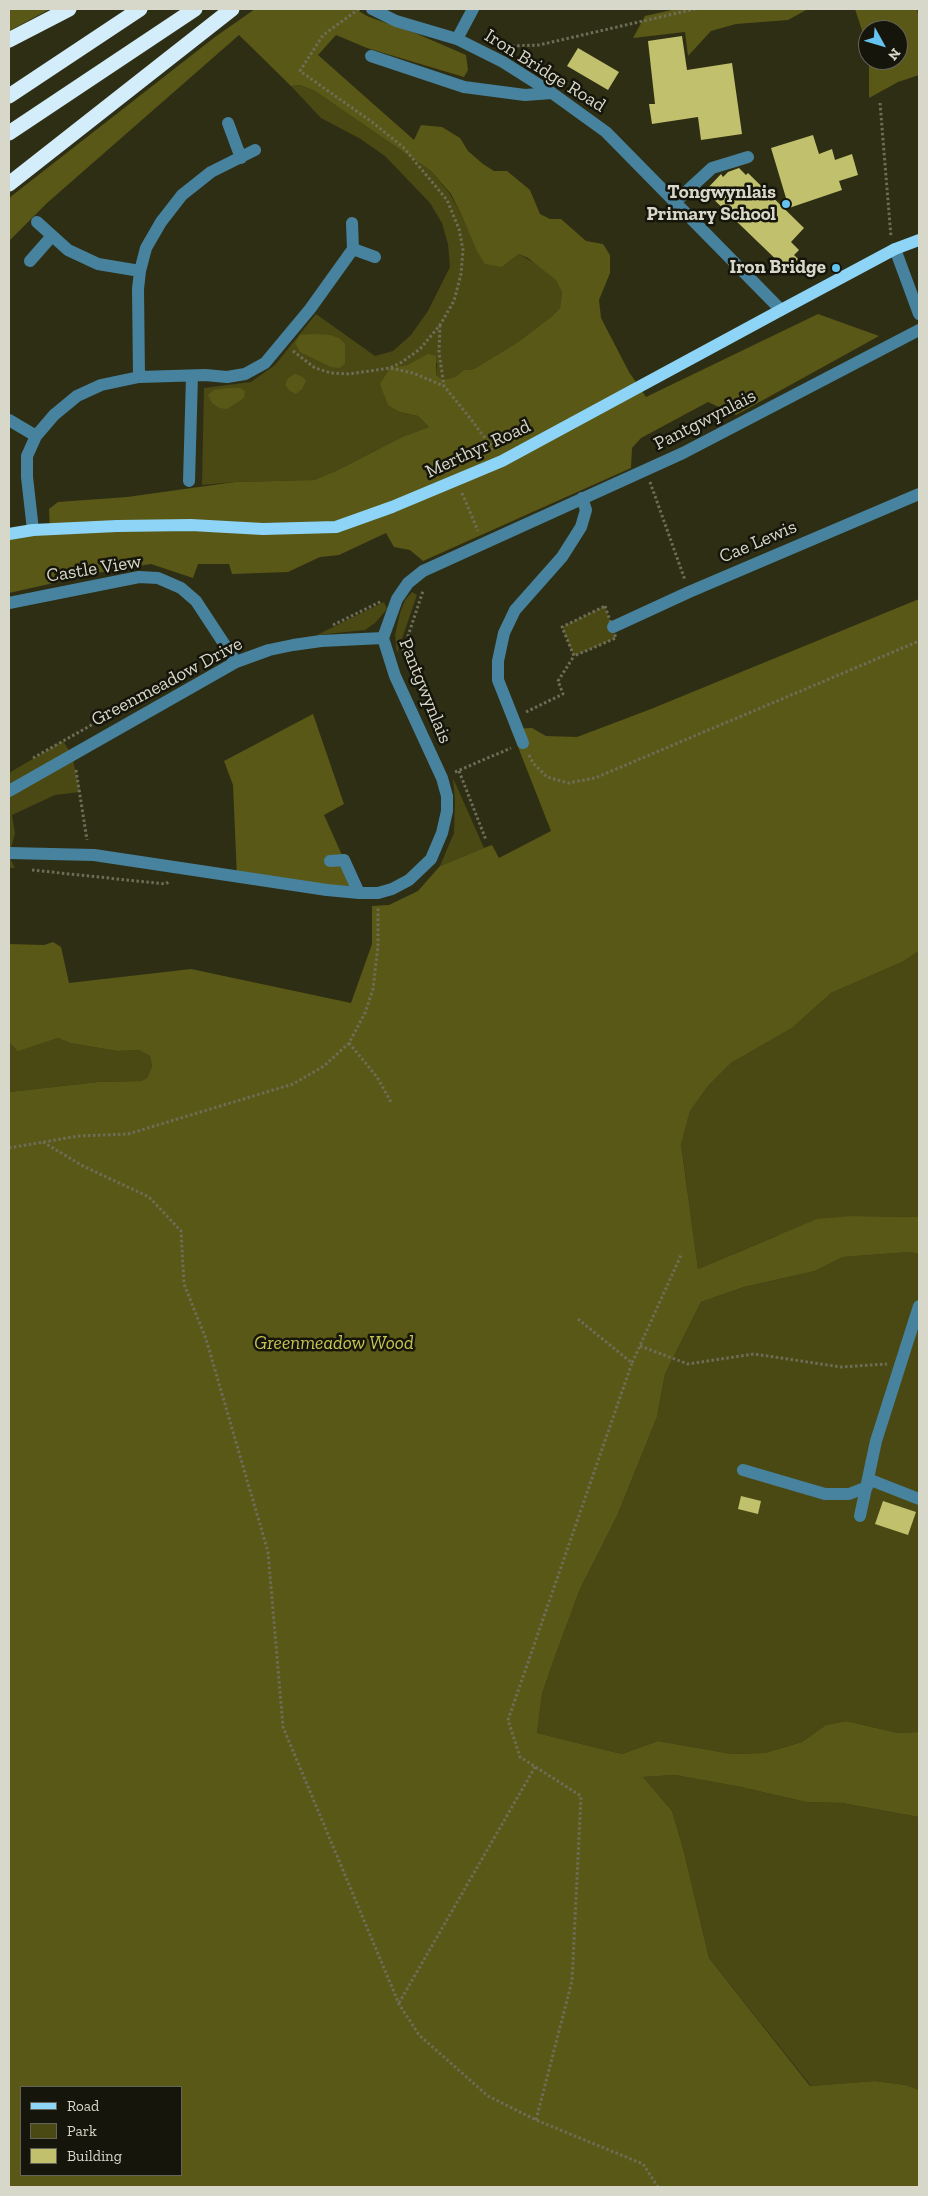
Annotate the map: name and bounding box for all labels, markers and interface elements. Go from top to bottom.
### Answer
north arrow [858,20,908,70]
street label: Iron Bridge Road [480,25,610,117]
text: N [884,45,904,64]
place label: Tongwynlais Primary School [646,182,776,226]
marker: Tongwynlais Primary School [780,198,792,210]
place label: Iron Bridge [730,257,826,279]
marker: Iron Bridge [830,262,842,274]
street label: Pantgwynlais [650,385,760,455]
street label: Merthyr Road [422,415,534,483]
street label: Cae Lewis [716,515,800,569]
street label: Castle View [45,550,143,588]
street label: Greenmeadow Drive [88,633,246,731]
street label: Pantgwynlais [394,635,456,747]
park label: Greenmeadow Wood [254,1333,414,1355]
legend [20,2086,182,2176]
text: Road [67,2097,99,2115]
text: Park [67,2122,97,2140]
text: Building [67,2147,122,2165]

